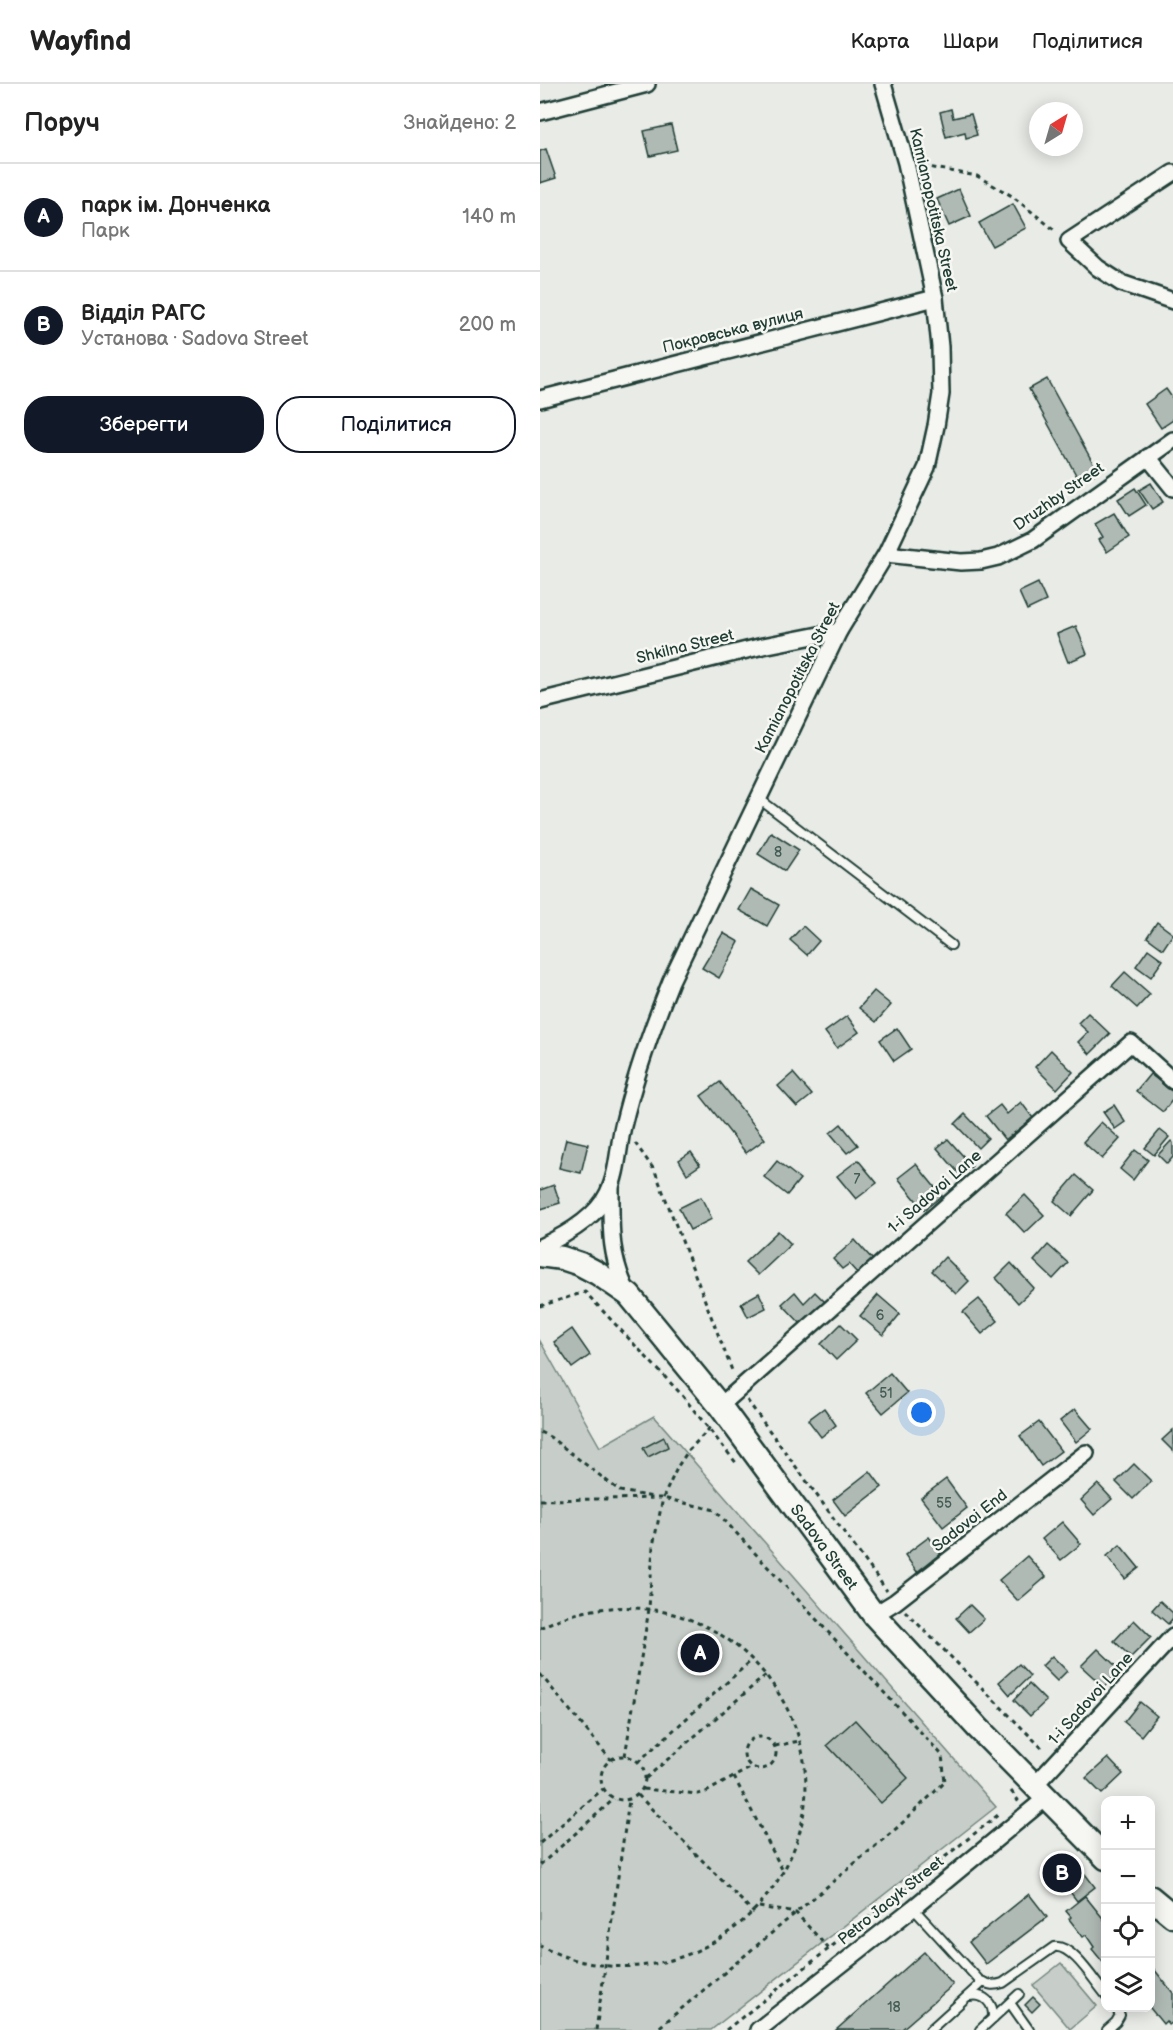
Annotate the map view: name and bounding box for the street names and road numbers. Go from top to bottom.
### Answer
street label: Kamianopotitska Street [905,126,961,294]
street label: Покровська вулиця [661,304,805,358]
street label: Druzhby Street [1010,459,1108,535]
street label: Kamianopotitska Street [752,599,845,757]
street label: Shkilna Street [634,626,736,668]
street label: 1-i Sadovoi Lane [884,1146,986,1238]
street label: Sadovoi End [929,1486,1011,1556]
street label: Sadova Street [786,1501,862,1594]
street label: 1-i Sadovoi Lane [1045,1649,1138,1749]
street label: Petro Jacyk Street [834,1853,948,1949]

